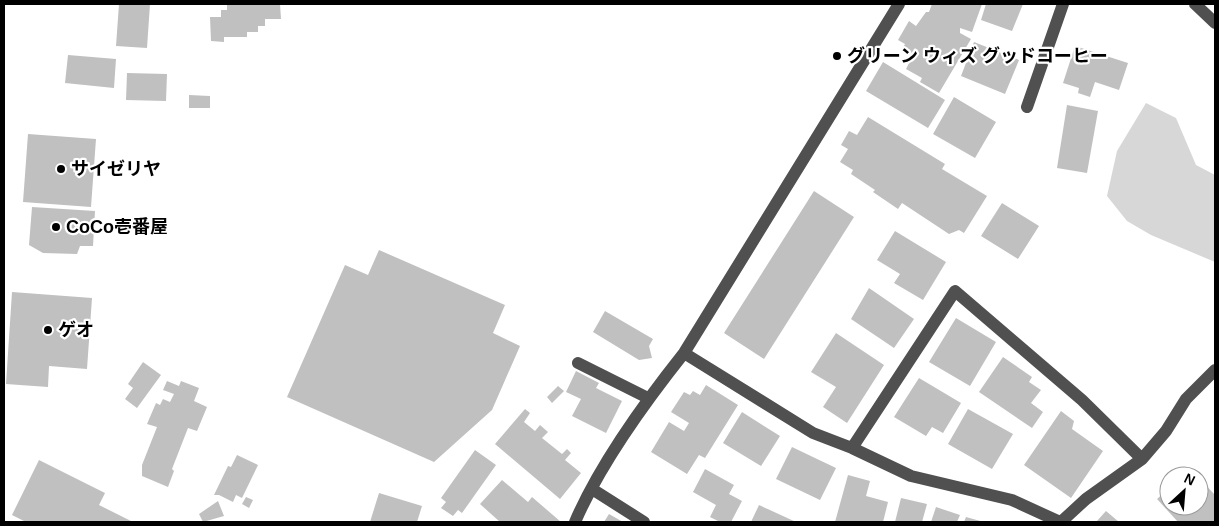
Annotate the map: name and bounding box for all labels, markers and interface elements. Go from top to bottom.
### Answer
place label: グリーン ウィズ グッドコーヒー [847,46,1108,66]
marker: グリーン ウィズ グッドコーヒー [831,50,843,62]
place label: サイゼリヤ [71,159,161,179]
marker: サイゼリヤ [55,163,67,175]
place label: CoCo壱番屋 [66,217,168,237]
marker: CoCo壱番屋 [50,221,62,233]
place label: ゲオ [58,320,94,340]
marker: ゲオ [42,324,54,336]
north arrow [1159,466,1209,516]
text: N [1182,470,1198,489]

